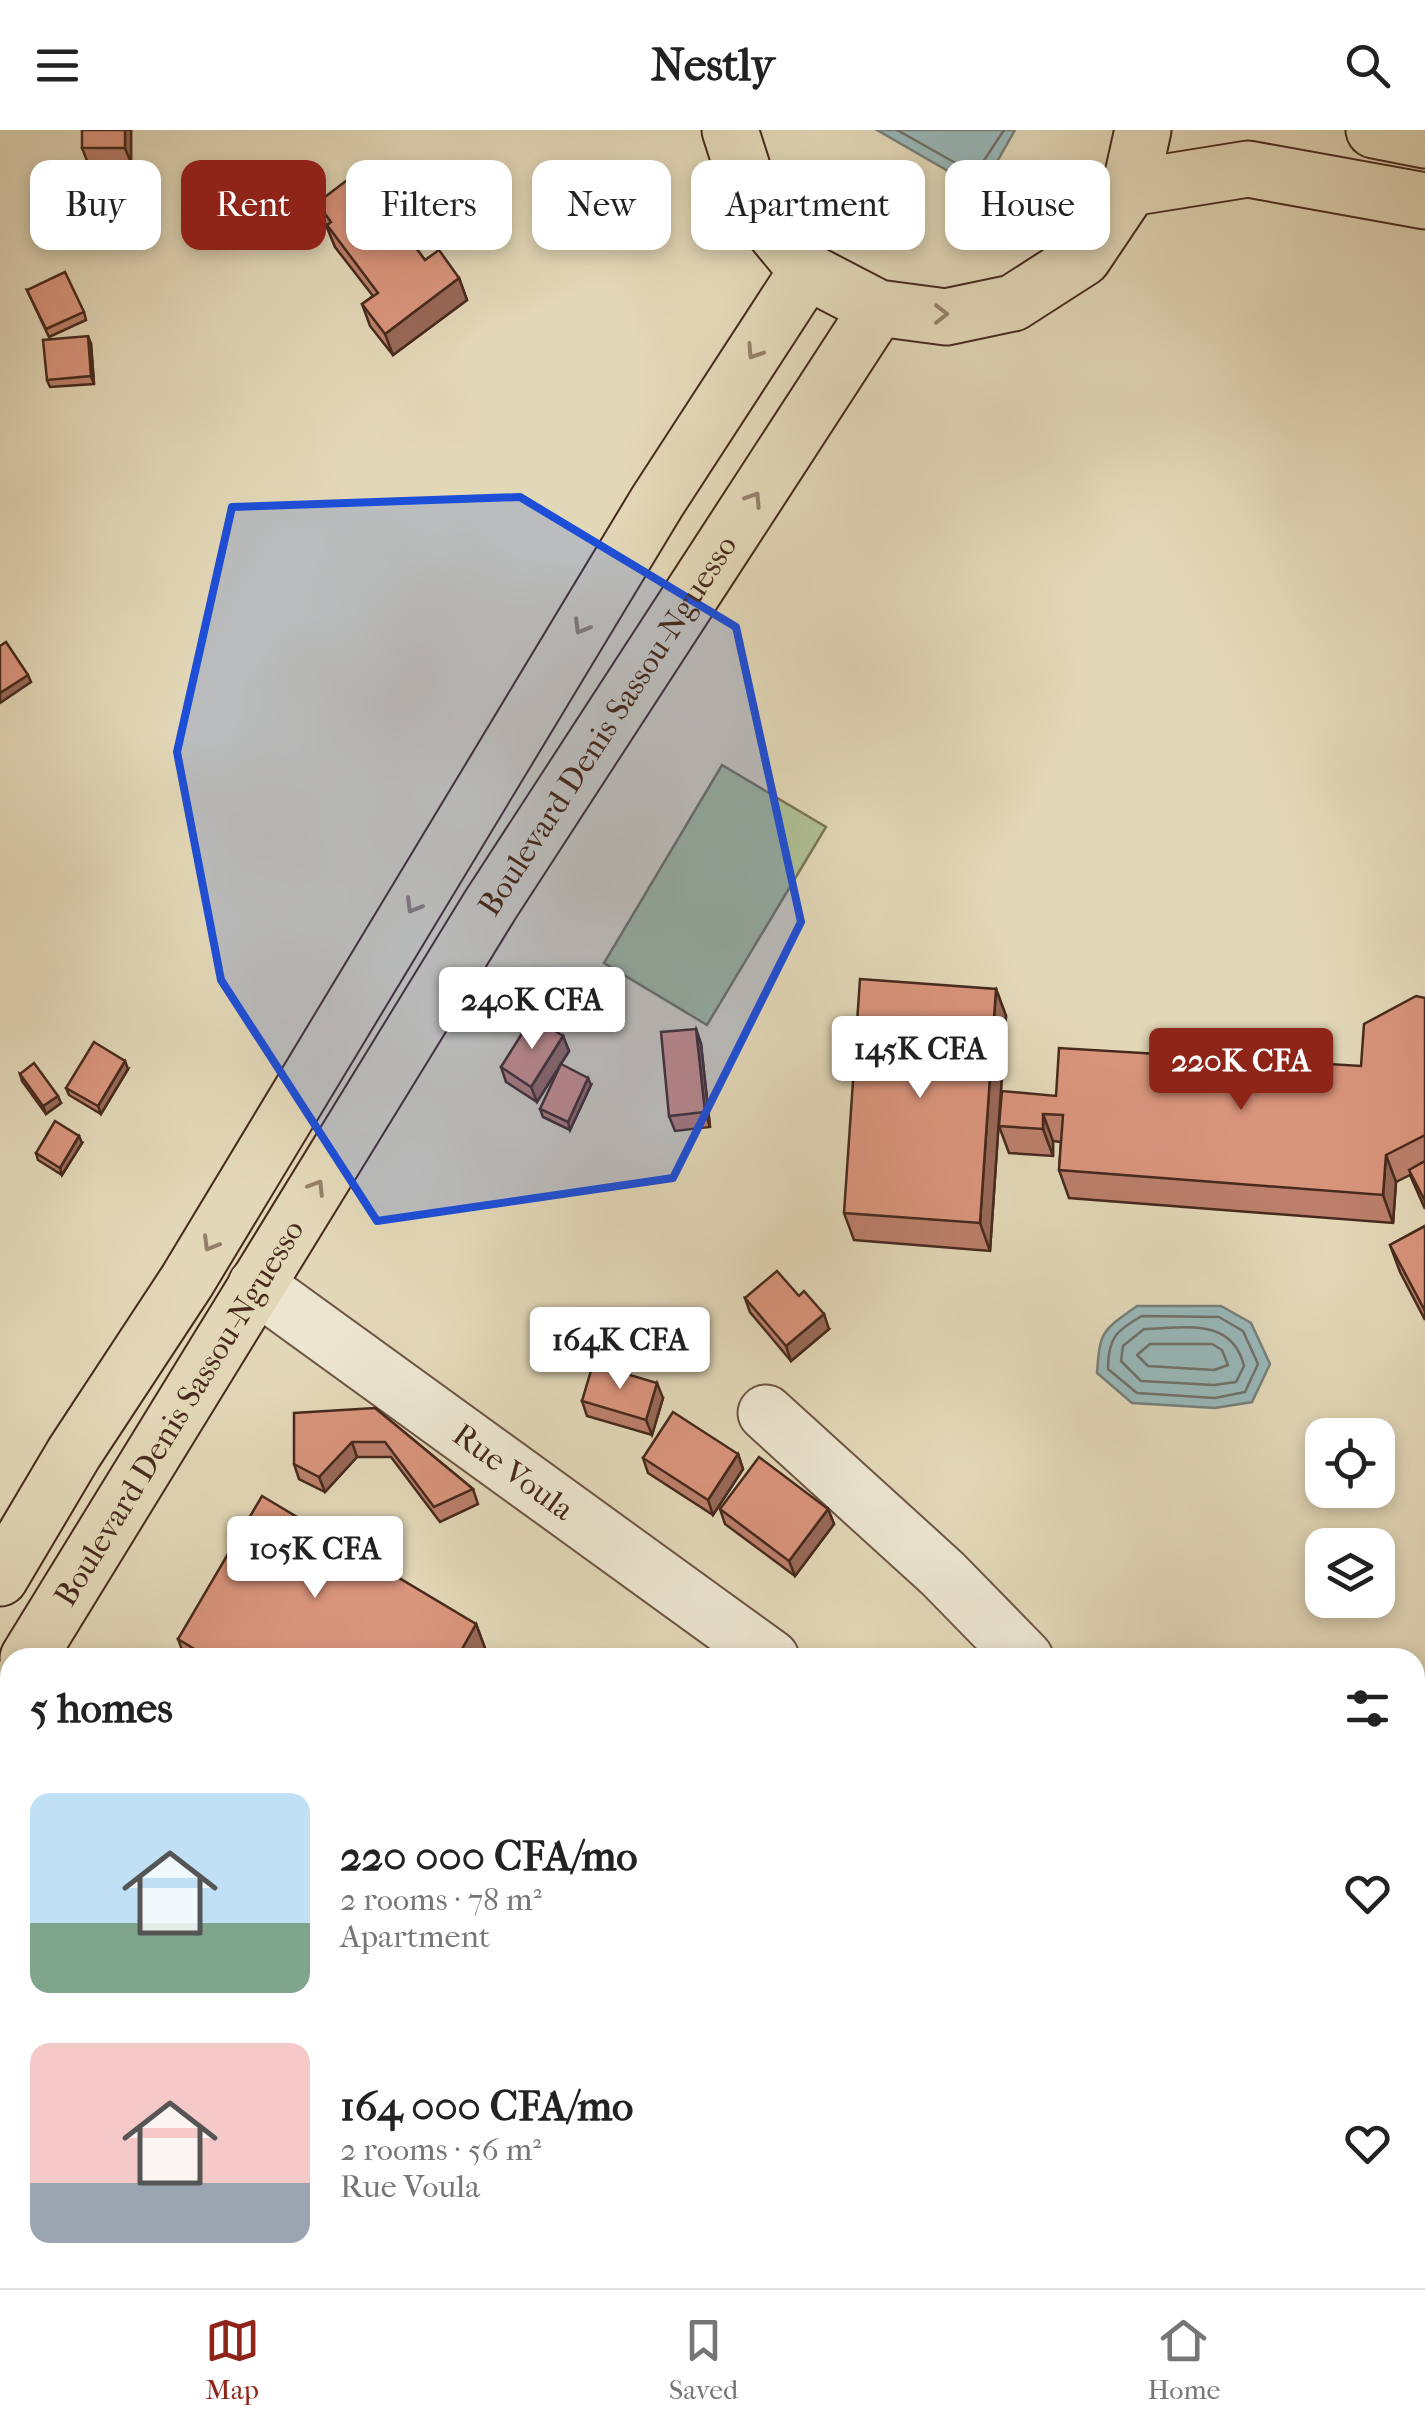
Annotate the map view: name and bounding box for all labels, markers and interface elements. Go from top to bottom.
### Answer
icon: menu [30,38,85,93]
icon: search [1340,38,1395,93]
text: Nestly [651,39,774,92]
chip: Buy [30,160,161,250]
chip: Rent [181,160,326,250]
chip: Filters [346,160,512,250]
chip: New [532,160,671,250]
chip: Apartment [691,160,925,250]
chip: House [945,160,1110,250]
one-way arrow [934,303,950,325]
one-way arrow [748,342,767,360]
one-way arrow [742,491,761,509]
street label: Boulevard Denis Sassou-Nguesso [470,528,744,922]
one-way arrow [574,616,593,634]
one-way arrow [406,895,425,913]
pin: 240K CFA [429,967,635,1052]
text: 240K CFA [461,981,603,1018]
pin: 145K CFA [817,1016,1023,1101]
pin: 220K CFA [1138,1028,1344,1113]
text: 145K CFA [854,1030,986,1067]
text: 220K CFA [1171,1042,1311,1079]
one-way arrow [305,1180,324,1198]
street label: Boulevard Denis Sassou-Nguesso [46,1213,311,1612]
one-way arrow [203,1233,222,1251]
pin: 164K CFA [517,1307,723,1392]
text: 164K CFA [552,1321,688,1358]
street label: Rue Voula [446,1415,582,1528]
map controls [1305,1418,1395,1618]
button: locate [1305,1418,1395,1508]
pin: 105K CFA [212,1516,418,1601]
button: layers [1305,1528,1395,1618]
text: 105K CFA [249,1530,381,1567]
icon: filters [1340,1681,1395,1736]
text: 5 homes [30,1684,173,1733]
text: 220 000 CFA/mo [340,1832,638,1881]
icon: home [110,1833,230,1953]
icon: heart [1340,1866,1395,1921]
text: 2 rooms · 78 m² [340,1881,542,1918]
text: Apartment [340,1918,490,1955]
text: 164 000 CFA/mo [340,2082,633,2131]
icon: home [110,2083,230,2203]
icon: heart [1340,2116,1395,2171]
text: 2 rooms · 56 m² [340,2131,541,2168]
text: Rue Voula [340,2168,480,2205]
tab: Map [205,2313,260,2406]
tab: Saved [669,2313,738,2406]
tab: Home [1148,2313,1220,2406]

